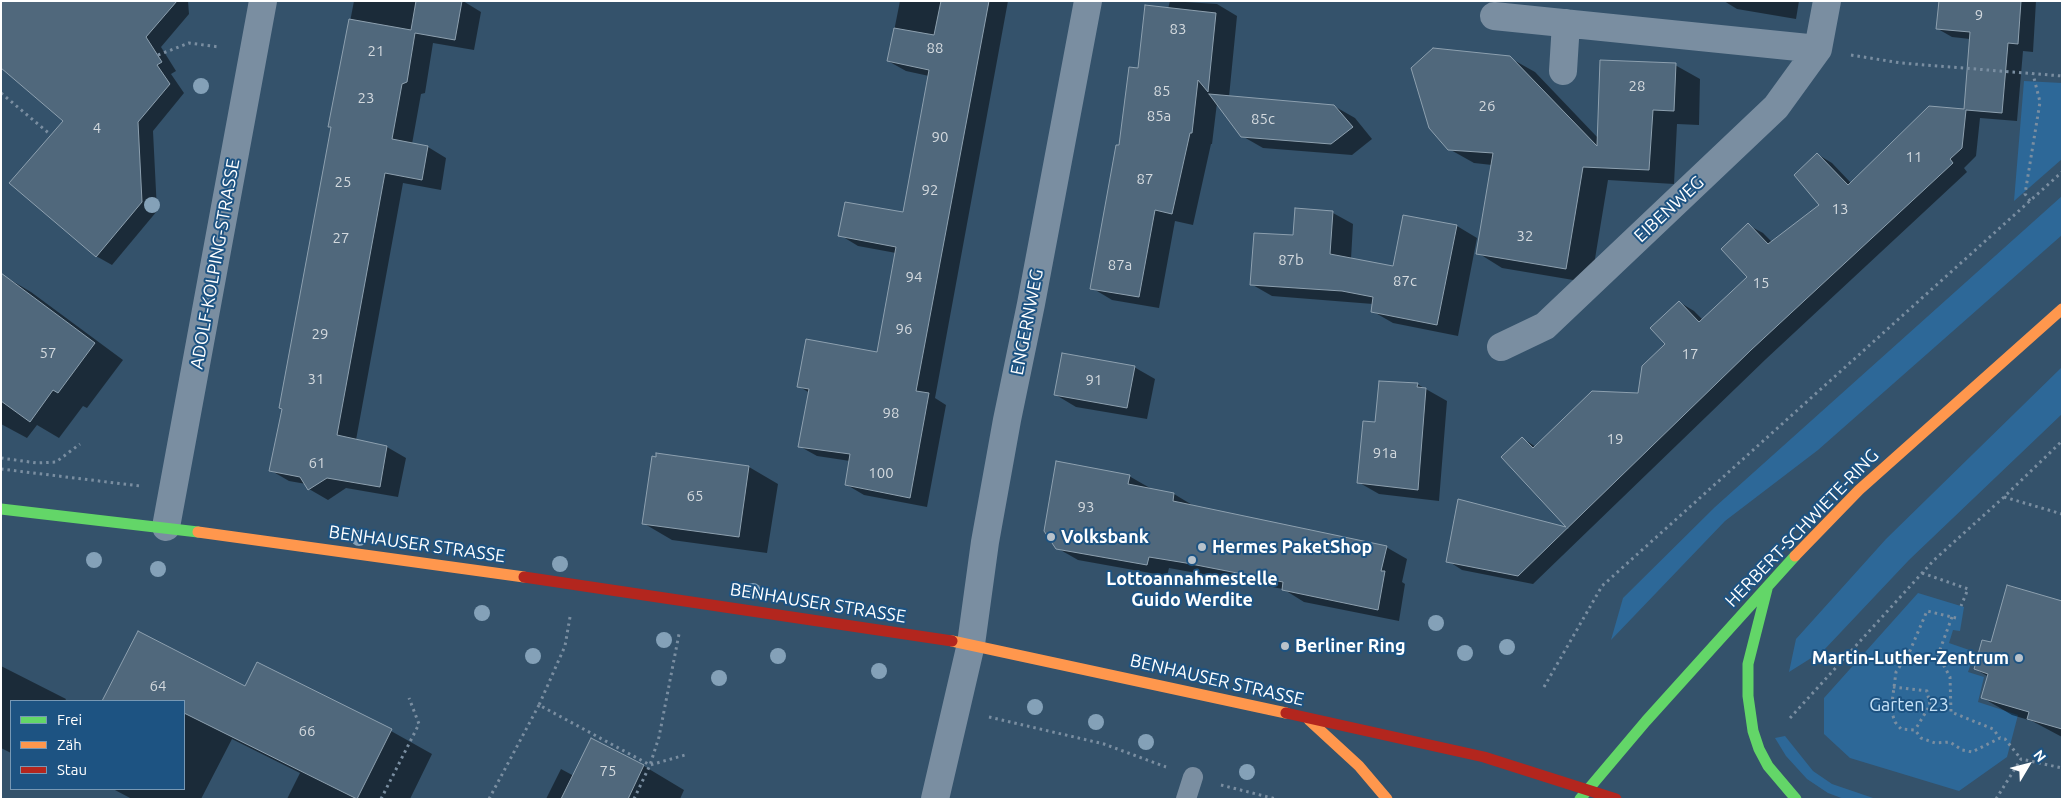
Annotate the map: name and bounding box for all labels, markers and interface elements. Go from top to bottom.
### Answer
house number: 9 [1975,6,1983,24]
house number: 83 [1170,20,1186,38]
house number: 88 [927,39,943,57]
house number: 21 [368,42,384,60]
house number: 28 [1629,77,1645,95]
house number: 85 [1154,82,1170,100]
house number: 23 [358,89,374,107]
house number: 26 [1479,97,1495,115]
house number: 85a [1147,107,1171,125]
house number: 85c [1251,110,1275,128]
house number: 4 [93,119,101,137]
house number: 90 [932,128,948,146]
house number: 11 [1906,148,1922,166]
street label: ADOLF-KOLPING-STRASSE [186,157,244,371]
house number: 87 [1137,170,1153,188]
street label: EIBENWEG [1630,171,1708,247]
house number: 25 [335,173,351,191]
house number: 92 [922,181,938,199]
house number: 13 [1832,200,1848,218]
house number: 32 [1517,227,1533,245]
house number: 27 [333,229,349,247]
house number: 87b [1278,251,1304,269]
house number: 87a [1108,256,1132,274]
street label: ENGERNWEG [1006,267,1048,377]
house number: 94 [906,268,922,286]
house number: 87c [1393,272,1417,290]
house number: 15 [1753,274,1769,292]
house number: 96 [896,320,912,338]
house number: 29 [312,325,328,343]
house number: 57 [40,344,56,362]
house number: 17 [1682,345,1698,363]
house number: 31 [308,370,324,388]
house number: 91 [1086,371,1102,389]
house number: 98 [883,404,899,422]
house number: 19 [1607,430,1623,448]
house number: 91a [1373,444,1397,462]
street label: HERBERT-SCHWIETE-RING [1721,444,1883,612]
house number: 61 [309,454,325,472]
house number: 100 [868,464,894,482]
house number: 65 [687,487,703,505]
house number: 93 [1078,498,1094,516]
street label: BENHAUSER STRASSE [327,521,507,567]
place label: Volksbank [1061,526,1149,548]
marker: Volksbank [1045,531,1057,543]
place label: Hermes PaketShop [1212,536,1372,558]
marker: Hermes PaketShop [1196,541,1208,553]
marker: Lottoannahmestelle Guido Werdite [1186,554,1198,566]
place label: Lottoannahmestelle Guido Werdite [1106,568,1278,610]
street label: BENHAUSER STRASSE [728,578,908,628]
place label: Berliner Ring [1295,635,1406,657]
marker: Berliner Ring [1279,640,1291,652]
place label: Martin-Luther-Zentrum [1812,647,2009,669]
street label: BENHAUSER STRASSE [1128,649,1306,711]
marker: Martin-Luther-Zentrum [2013,652,2025,664]
house number: 64 [150,677,166,695]
park label: Garten 23 [1869,694,1949,716]
legend [10,700,185,790]
text: Frei [57,711,82,728]
house number: 66 [299,722,315,740]
text: Zäh [57,736,82,753]
north arrow [2003,740,2053,790]
text: N [2030,747,2050,765]
text: Stau [57,761,87,778]
house number: 75 [600,762,616,780]

